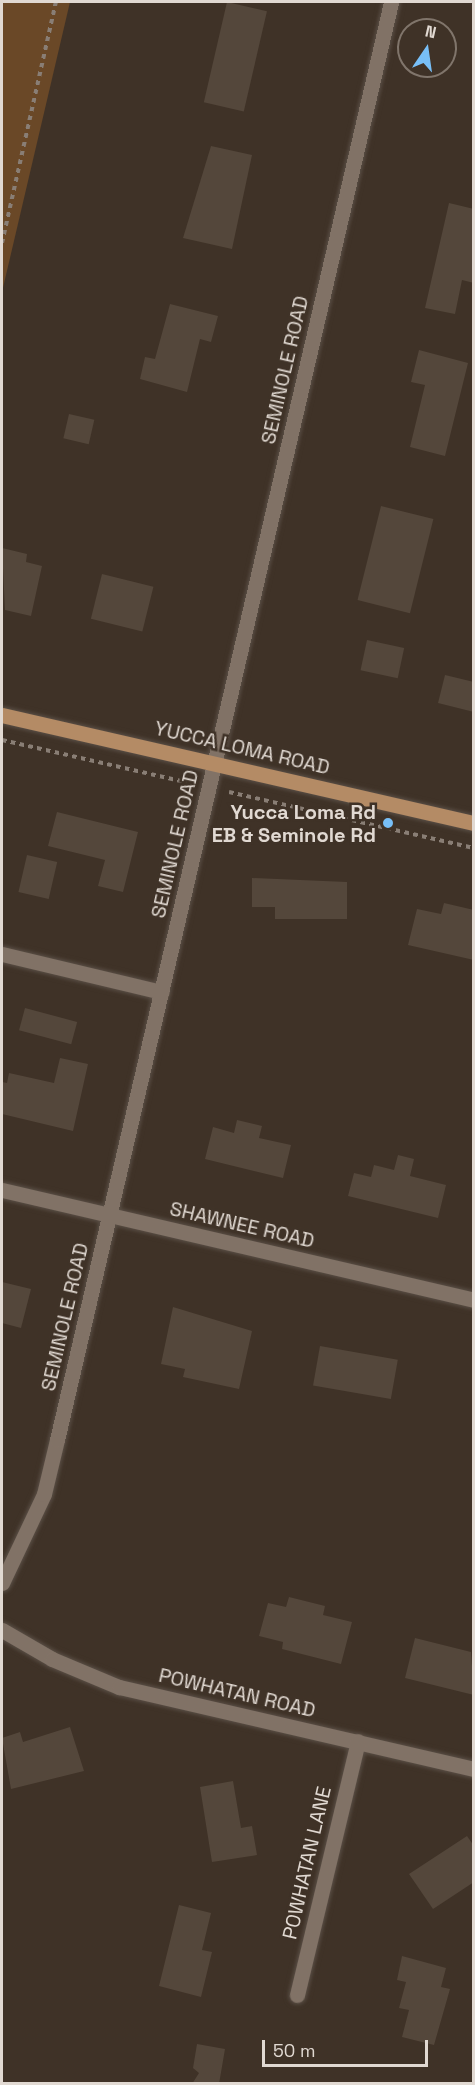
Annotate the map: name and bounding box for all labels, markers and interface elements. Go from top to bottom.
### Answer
north arrow [397,18,457,78]
text: N [423,20,438,43]
street label: SEMINOLE ROAD [256,294,314,446]
street label: YUCCA LOMA ROAD [152,716,332,780]
street label: SEMINOLE ROAD [146,768,204,920]
place label: Yucca Loma Rd EB & Seminole Rd [212,800,376,847]
marker: Yucca Loma Rd EB & Seminole Rd [381,816,395,830]
street label: SHAWNEE ROAD [167,1197,317,1253]
street label: SEMINOLE ROAD [36,1241,94,1393]
street label: POWHATAN ROAD [156,1663,318,1723]
street label: POWHATAN LANE [278,1784,336,1942]
scale bar [265,2028,432,2066]
text: 50 m [273,2039,315,2062]

